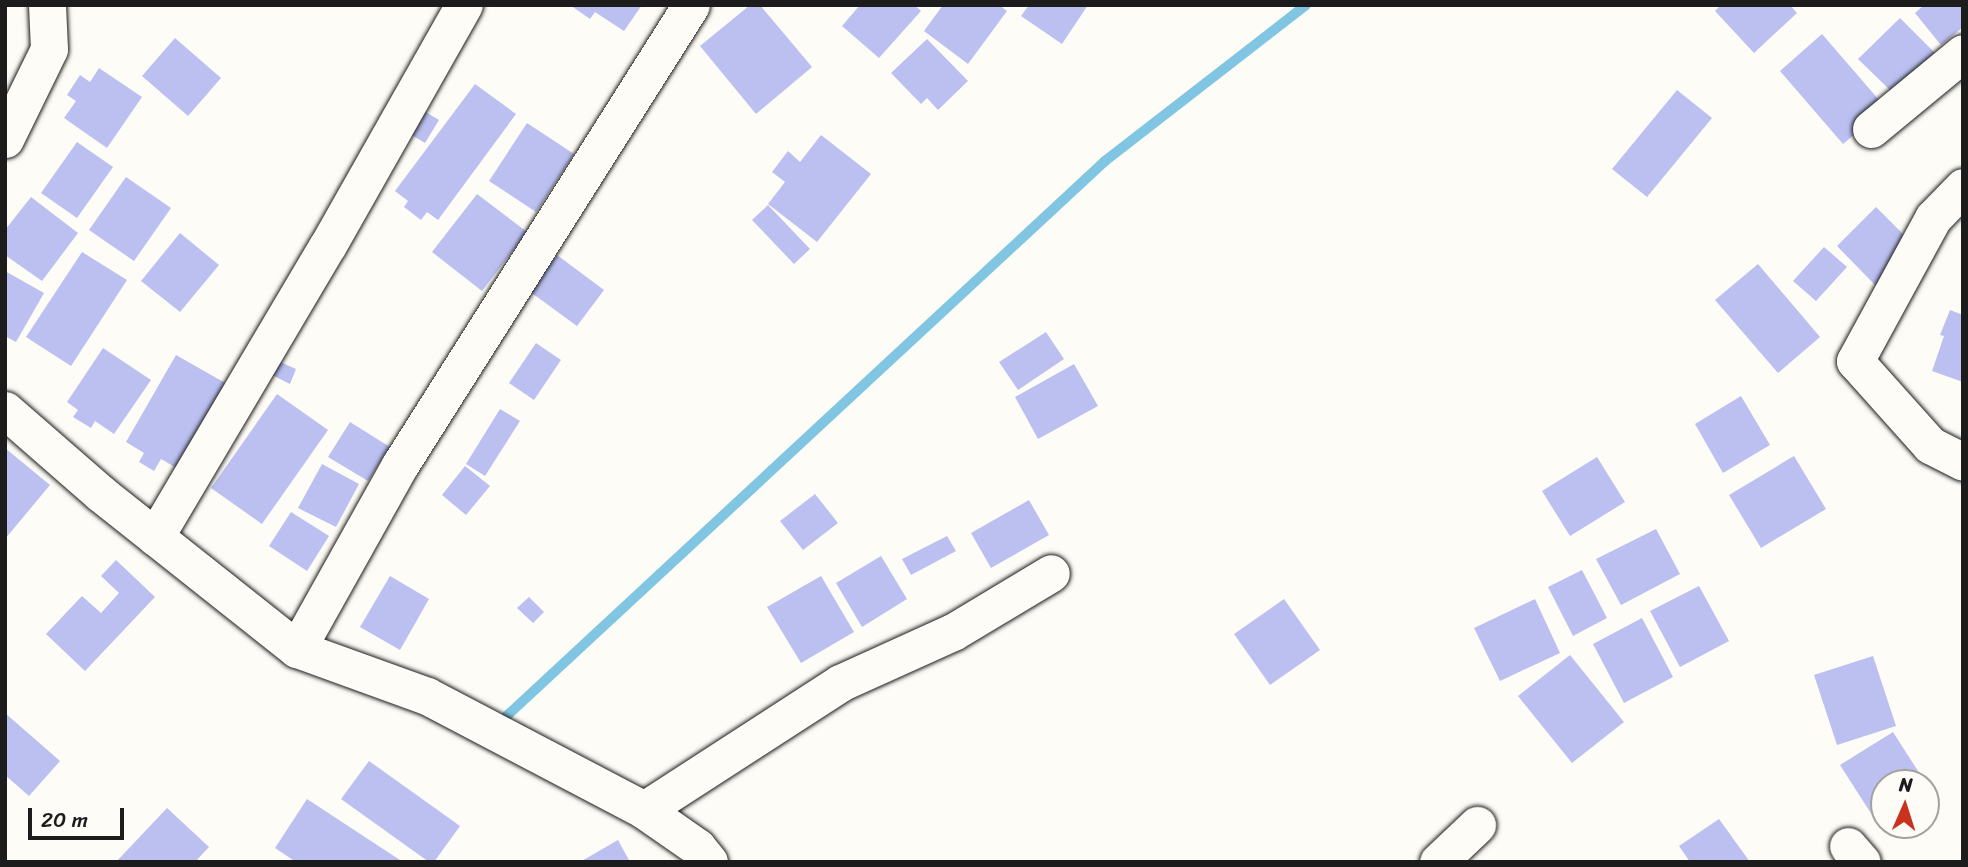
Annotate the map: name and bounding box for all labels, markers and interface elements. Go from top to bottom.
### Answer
text: N [1899,768,1913,801]
north arrow [1870,769,1940,839]
scale bar [32,794,128,838]
text: 20 m [41,801,88,839]

